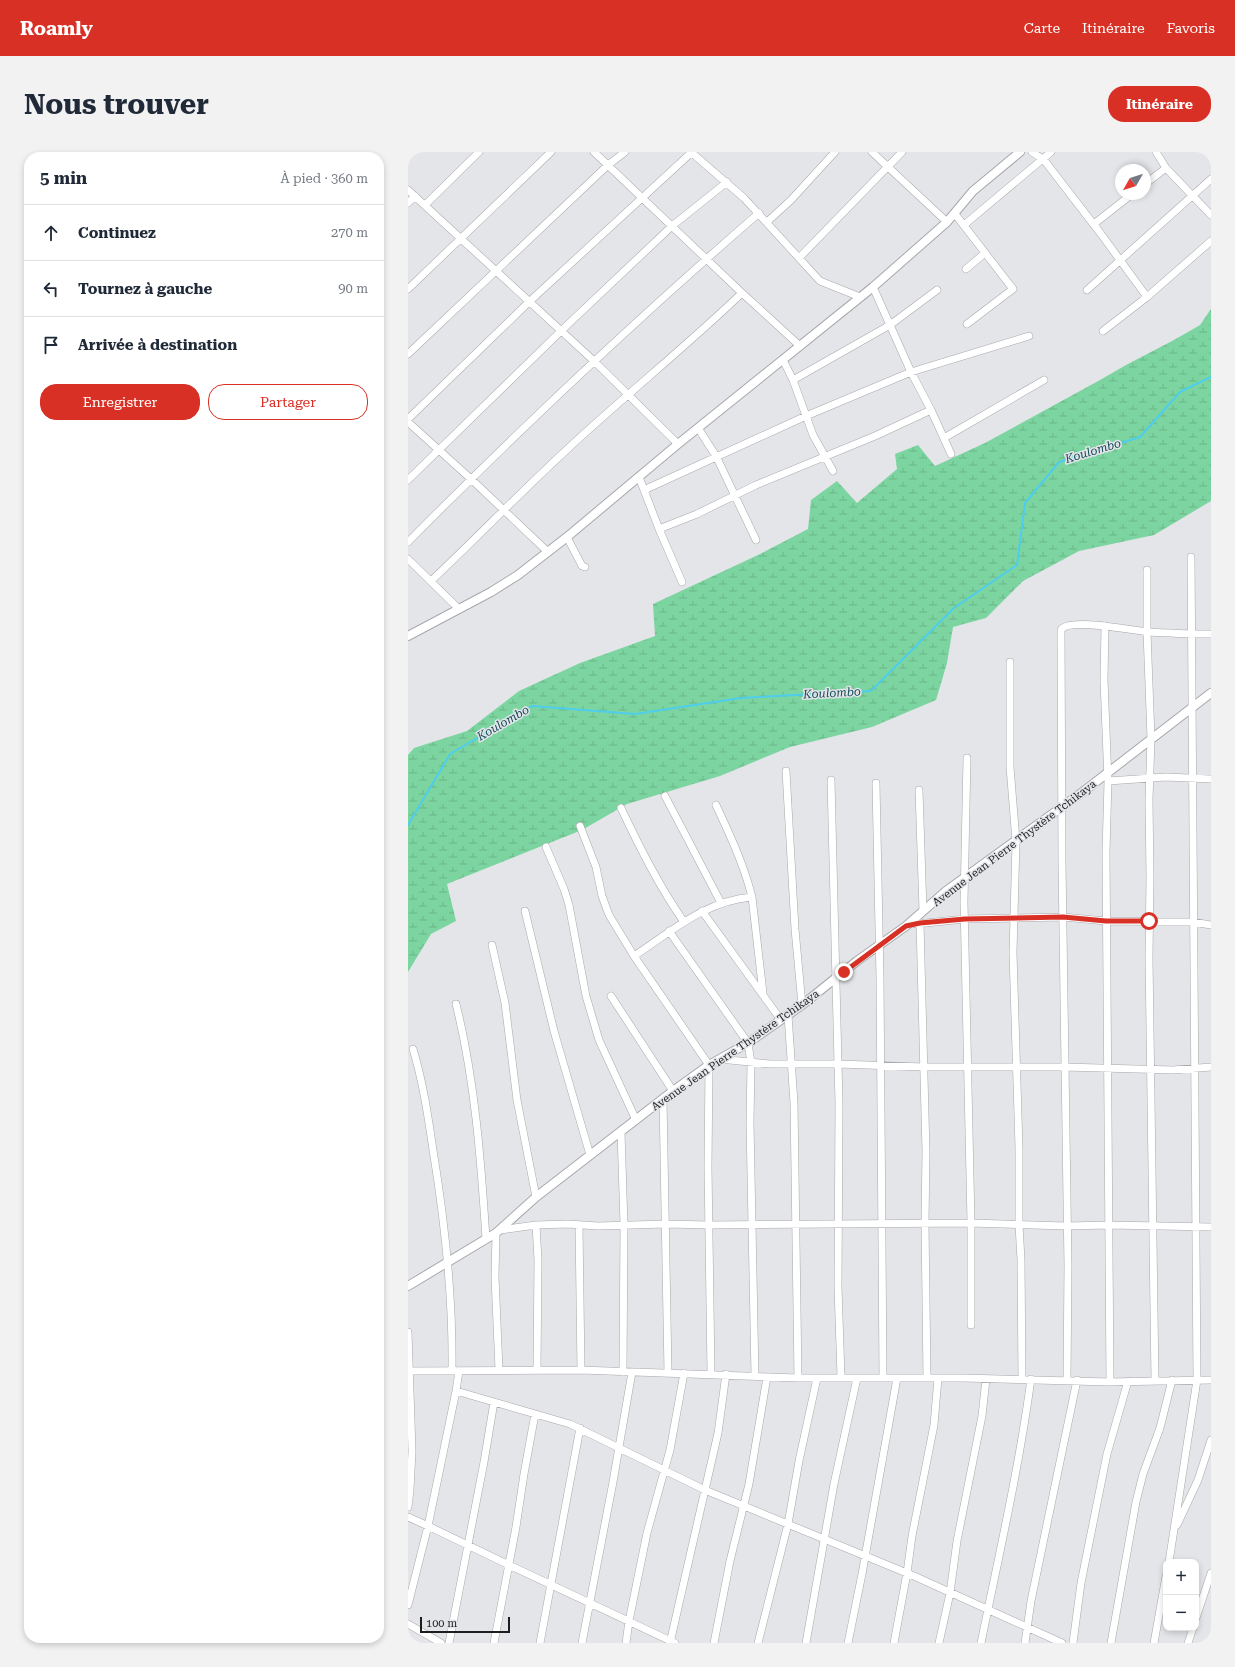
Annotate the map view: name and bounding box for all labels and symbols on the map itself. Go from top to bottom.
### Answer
north arrow [1115,164,1151,200]
water label: Koulombo [1062,436,1123,466]
water label: Koulombo [802,684,861,702]
water label: Koulombo [474,702,532,744]
street label: Avenue Jean Pierre Thystère Tchikaya [930,778,1099,909]
route start [1140,912,1158,930]
route end [835,963,853,981]
street label: Avenue Jean Pierre Thystère Tchikaya [649,987,822,1114]
scale bar [420,1615,510,1634]

